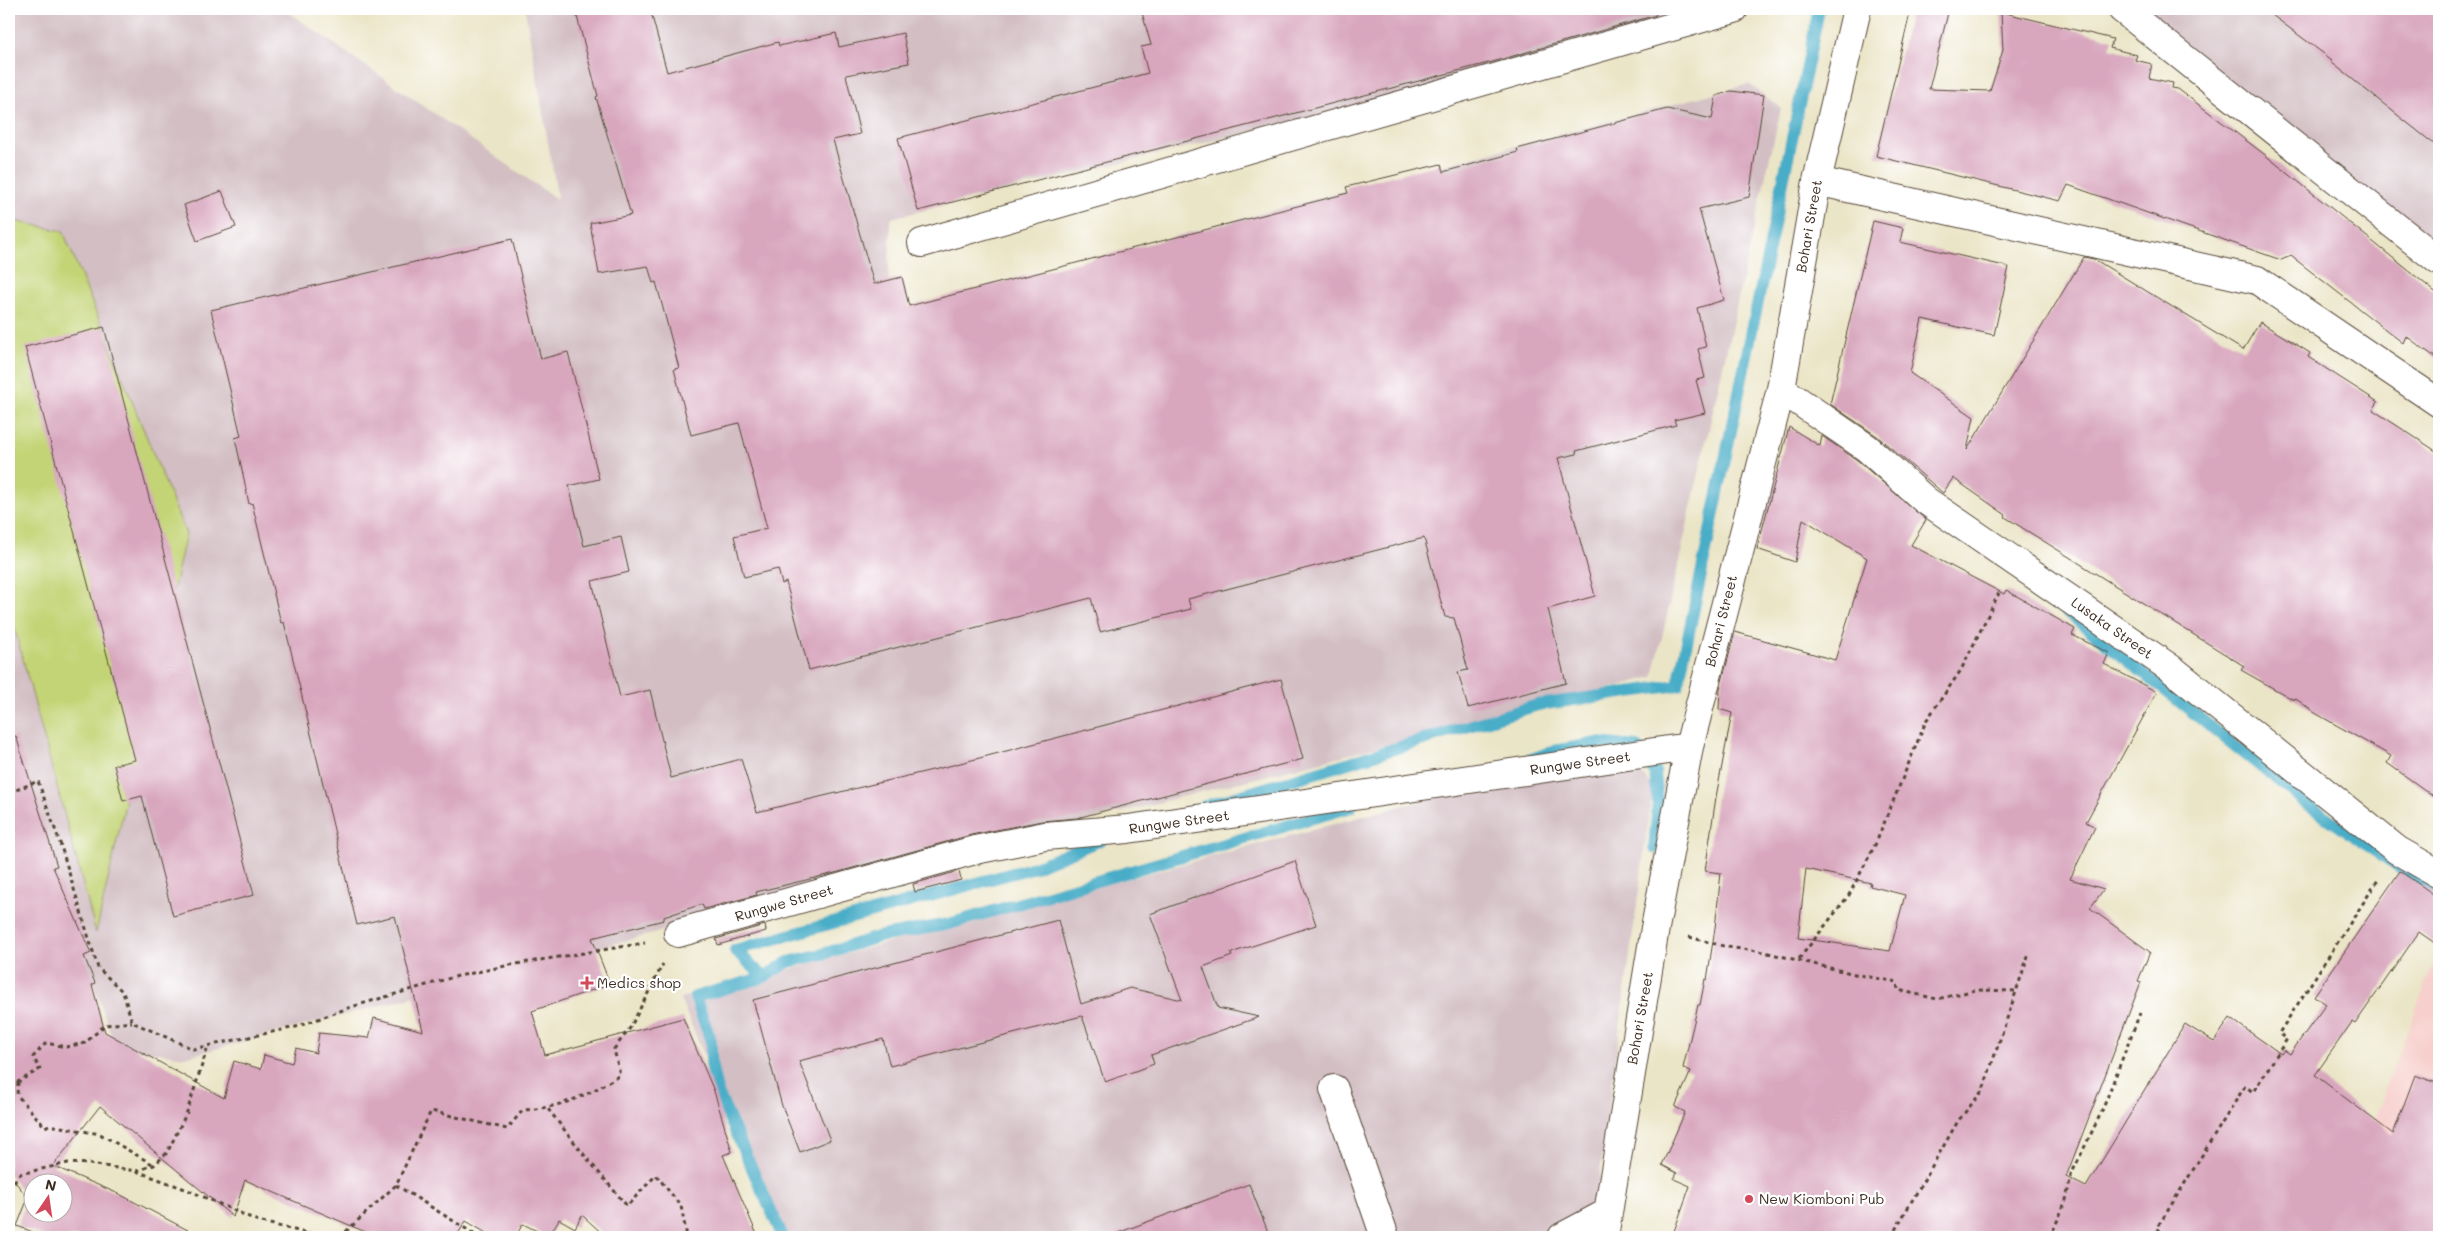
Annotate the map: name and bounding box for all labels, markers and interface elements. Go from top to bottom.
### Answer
street label: Bohari Street [1791,178,1826,274]
street label: Bohari Street [1700,573,1741,669]
street label: Lusaka Street [2068,592,2157,663]
street label: Rungwe Street [1529,746,1631,779]
street label: Rungwe Street [1128,805,1230,838]
street label: Rungwe Street [733,879,835,926]
street label: Bohari Street [1622,970,1657,1066]
place label: Medics shop [597,973,681,992]
marker: Medics shop [581,977,593,989]
north arrow [22,1174,72,1224]
text: N [44,1174,58,1195]
place label: New Kiomboni Pub [1759,1189,1885,1208]
marker: New Kiomboni Pub [1743,1193,1755,1205]

